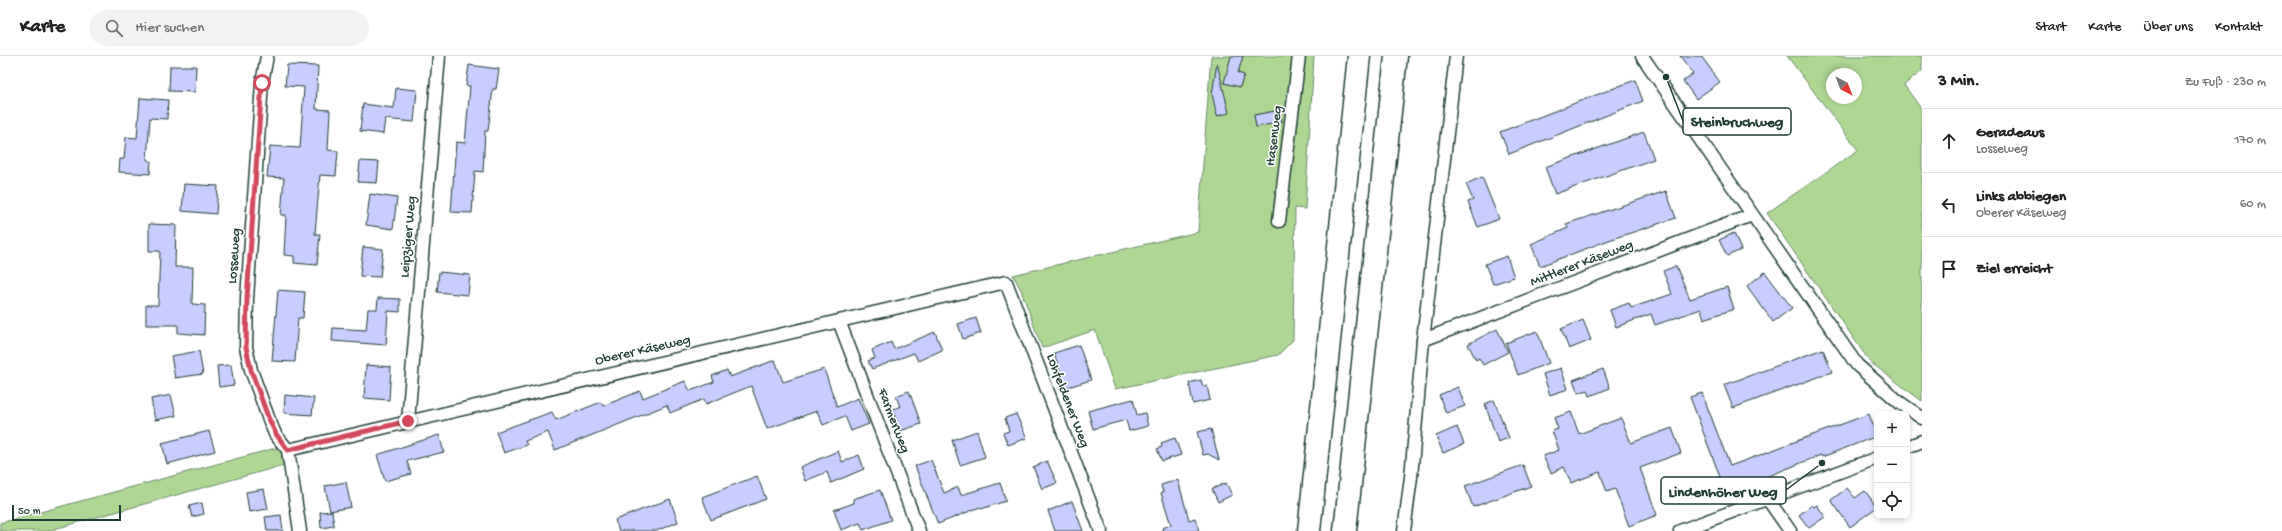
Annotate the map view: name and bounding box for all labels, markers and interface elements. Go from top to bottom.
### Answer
search box [89,10,369,46]
text: Karte [20,16,65,39]
icon: search [103,17,125,39]
text: Hier suchen [135,19,204,37]
text: Start [2036,19,2066,36]
text: Karte [2088,19,2122,36]
text: Über uns [2144,19,2193,36]
text: Kontakt [2215,19,2262,36]
north arrow [1826,68,1862,104]
text: 3 Min. [1938,72,1980,92]
route start [253,74,271,92]
text: Zu Fuß · 230 m [2185,75,2266,90]
street label: Hasenweg [1263,105,1287,167]
callout: Steinbruchweg [1683,108,1791,135]
text: Steinbruchweg [1691,114,1784,132]
text: Geradeaus [1976,124,2044,142]
icon: ahead [1938,130,1960,152]
text: 170 m [2234,133,2266,148]
text: Losseweg [1976,142,2028,157]
text: Links abbiegen [1976,188,2066,206]
icon: left [1938,194,1960,216]
street label: Leipziger Weg [397,195,421,279]
text: 60 m [2240,197,2266,212]
text: Oberer Käseweg [1976,206,2066,221]
street label: Losseweg [225,227,245,285]
street label: Mittlerer Käseweg [1528,237,1636,291]
icon: arrive [1938,258,1960,280]
text: Ziel erreicht [1976,260,2052,278]
street label: Oberer Käseweg [594,332,692,370]
street label: Lohfeldener Weg [1041,352,1093,450]
street label: Farmerweg [873,385,913,456]
map controls [1874,411,1910,519]
button: + [1874,411,1910,447]
route end [399,412,417,430]
button: − [1874,447,1910,483]
callout: Lindenhöher Weg [1661,477,1786,504]
button: locate [1874,483,1910,519]
text: Lindenhöher Weg [1668,484,1778,502]
scale bar [12,503,121,522]
text: 50 m [18,506,40,518]

